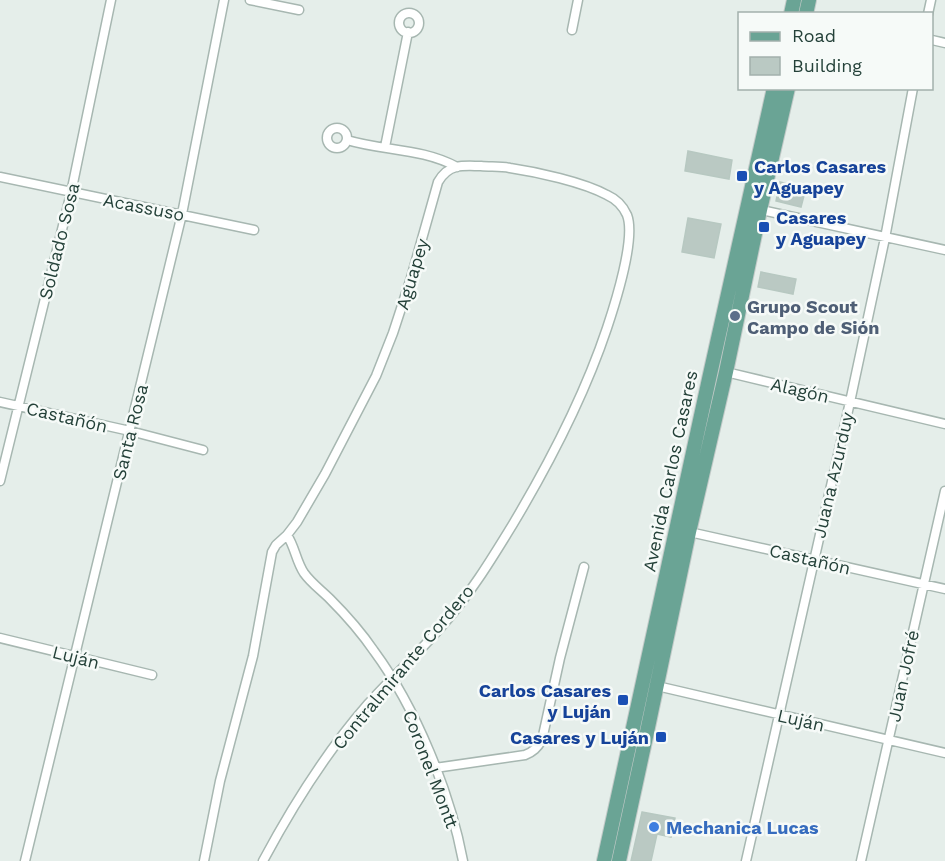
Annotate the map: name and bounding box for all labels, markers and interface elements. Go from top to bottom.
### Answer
legend [738,12,933,90]
text: Road [792,25,836,46]
text: Building [792,55,862,76]
place label: Carlos Casares y Aguapey [753,156,887,198]
marker: Carlos Casares y Aguapey [735,169,749,183]
street label: Soldado Sosa [34,180,84,302]
street label: Acassuso [102,189,186,225]
place label: Casares y Aguapey [775,207,867,249]
marker: Casares y Aguapey [757,220,771,234]
street label: Aguapey [391,235,433,312]
place label: Grupo Scout Campo de Sión [747,296,879,338]
marker: Grupo Scout Campo de Sión [728,309,742,323]
street label: Avenida Carlos Casares [638,369,702,573]
street label: Alagón [769,373,831,407]
street label: Santa Rosa [108,382,152,482]
street label: Castañón [24,397,110,437]
street label: Juana Azurduy [808,409,858,540]
street label: Castañón [767,539,853,579]
street label: Contralmirante Cordero [328,580,478,754]
street label: Juan Jofré [883,628,923,724]
street label: Luján [50,641,102,673]
place label: Carlos Casares y Luján [479,680,611,722]
marker: Carlos Casares y Luján [616,693,630,707]
street label: Luján [775,704,827,736]
street label: Coronel Montt [399,707,463,831]
place label: Casares y Luján [510,727,649,748]
marker: Casares y Luján [654,730,668,744]
place label: Mechanica Lucas [666,817,819,838]
marker: Mechanica Lucas [647,820,661,834]

